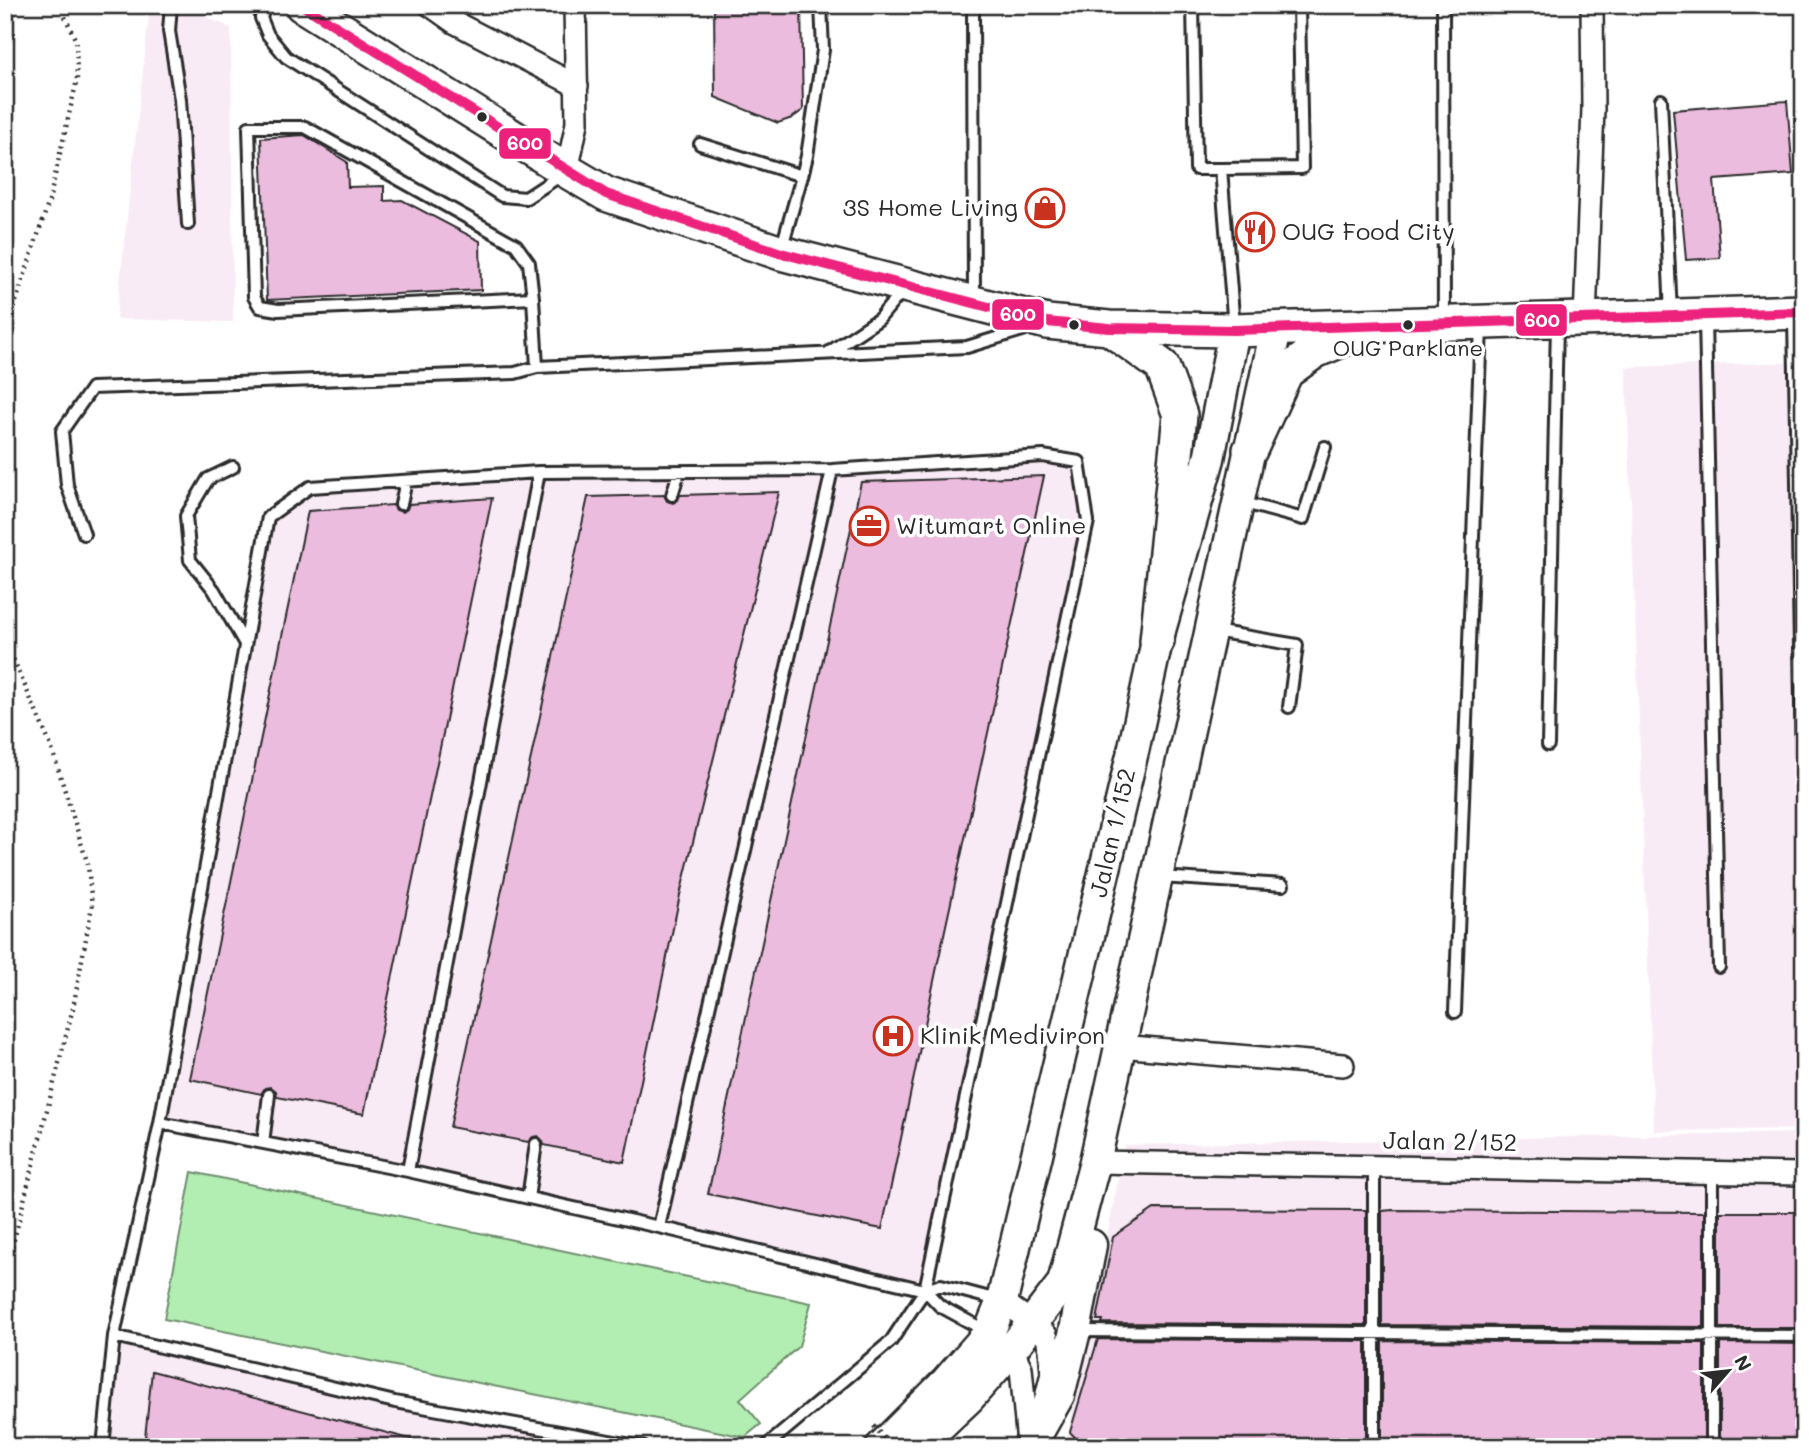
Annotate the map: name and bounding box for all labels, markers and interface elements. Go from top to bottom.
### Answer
unlabelled marker [475,110,489,124]
line badge: 600 [498,127,552,160]
text: 600 [507,130,543,155]
shop icon: 3S Home Living [1024,187,1066,229]
place label: 3S Home Living [843,191,1018,222]
restaurant icon: OUG Food City [1234,211,1276,253]
place label: OUG Food City [1282,215,1455,246]
line badge: 600 [991,298,1045,331]
text: 600 [1000,301,1036,326]
line badge: 600 [1515,303,1568,337]
text: 600 [1524,307,1560,332]
unlabelled marker [1067,318,1081,332]
marker: OUG Parklane [1401,318,1415,332]
place label: OUG Parklane [1333,333,1483,362]
office icon: Witumart Online [848,505,890,547]
place label: Witumart Online [896,509,1086,540]
street label: Jalan 1/152 [1082,765,1141,900]
hospital icon: Klinik Mediviron [872,1015,914,1057]
place label: Klinik Mediviron [920,1019,1105,1050]
street label: Jalan 2/152 [1383,1124,1517,1157]
north arrow [1694,1336,1764,1406]
text: N [1729,1351,1758,1375]

